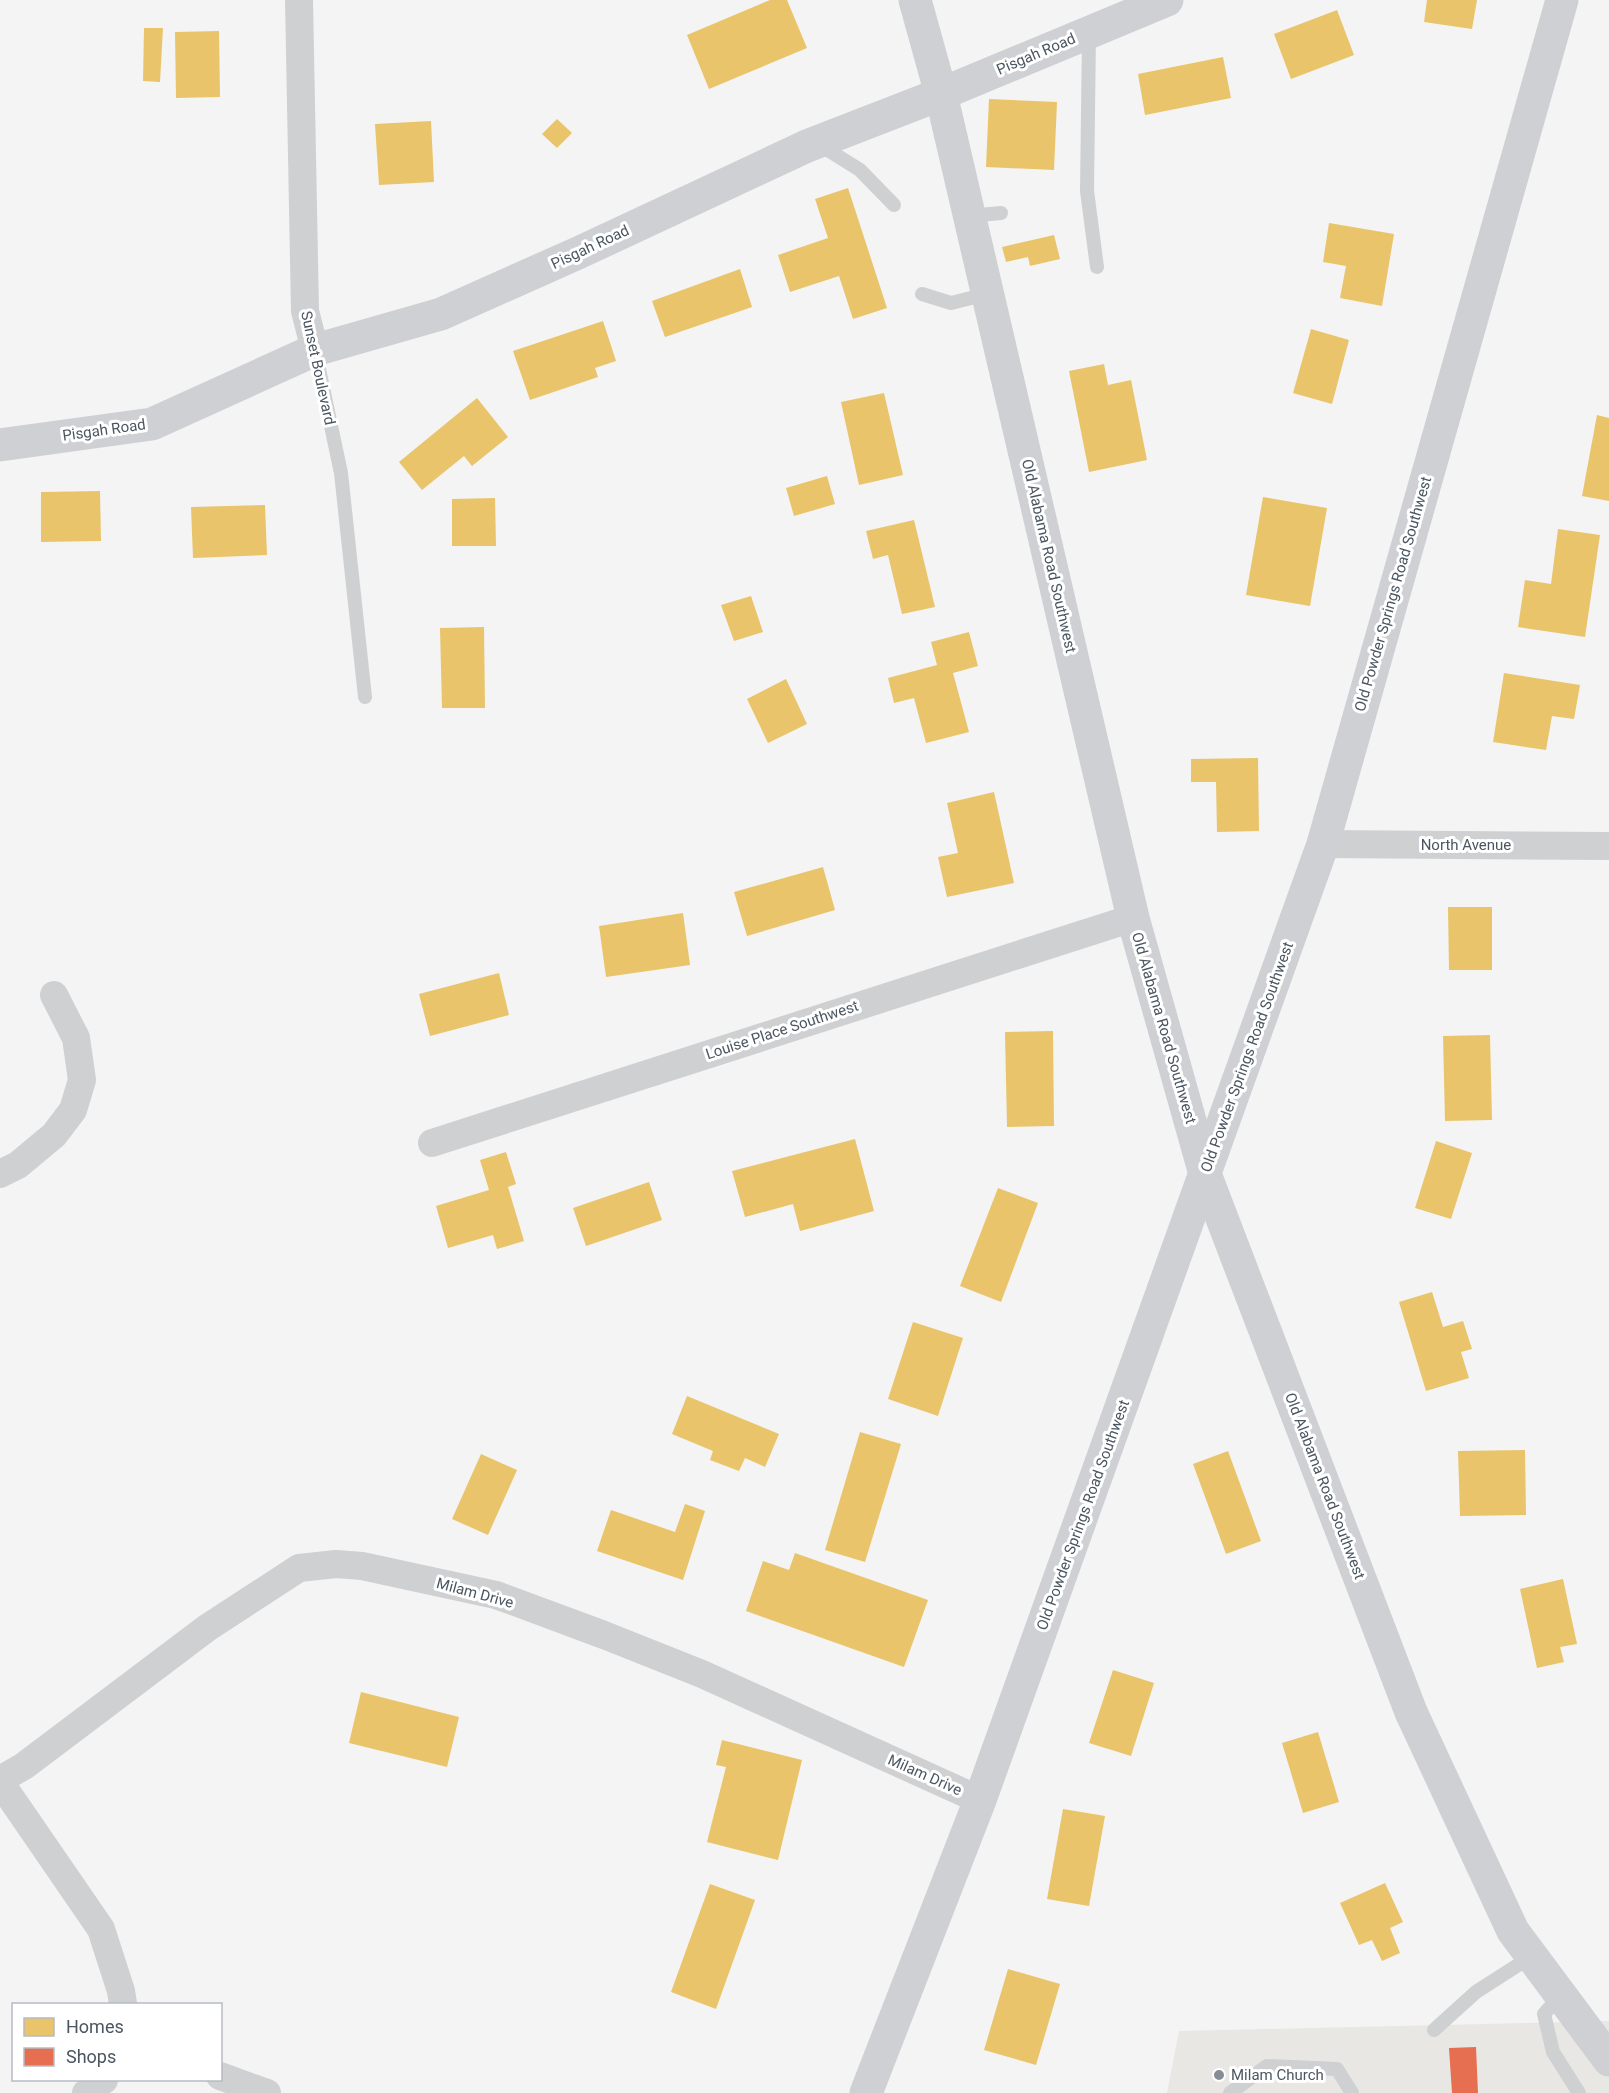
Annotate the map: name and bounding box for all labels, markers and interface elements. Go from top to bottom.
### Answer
street label: Pisgah Road [994,29,1078,79]
street label: Pisgah Road [548,221,632,273]
street label: Sunset Boulevard [297,309,339,427]
street label: Pisgah Road [61,415,147,445]
street label: Old Alabama Road Southwest [1018,457,1080,655]
street label: Old Powder Springs Road Southwest [1351,474,1435,714]
street label: North Avenue [1421,836,1511,854]
street label: Old Alabama Road Southwest [1128,930,1200,1126]
street label: Old Powder Springs Road Southwest [1197,939,1297,1175]
street label: Louise Place Southwest [703,997,861,1063]
street label: Old Alabama Road Southwest [1281,1390,1369,1582]
street label: Old Powder Springs Road Southwest [1033,1397,1133,1633]
street label: Milam Drive [434,1574,516,1612]
street label: Milam Drive [885,1751,965,1799]
legend [12,2003,222,2081]
text: Homes [66,2016,124,2037]
text: Shops [66,2046,116,2067]
place label: Milam Church [1231,2066,1324,2084]
marker: Milam Church [1212,2068,1226,2082]

